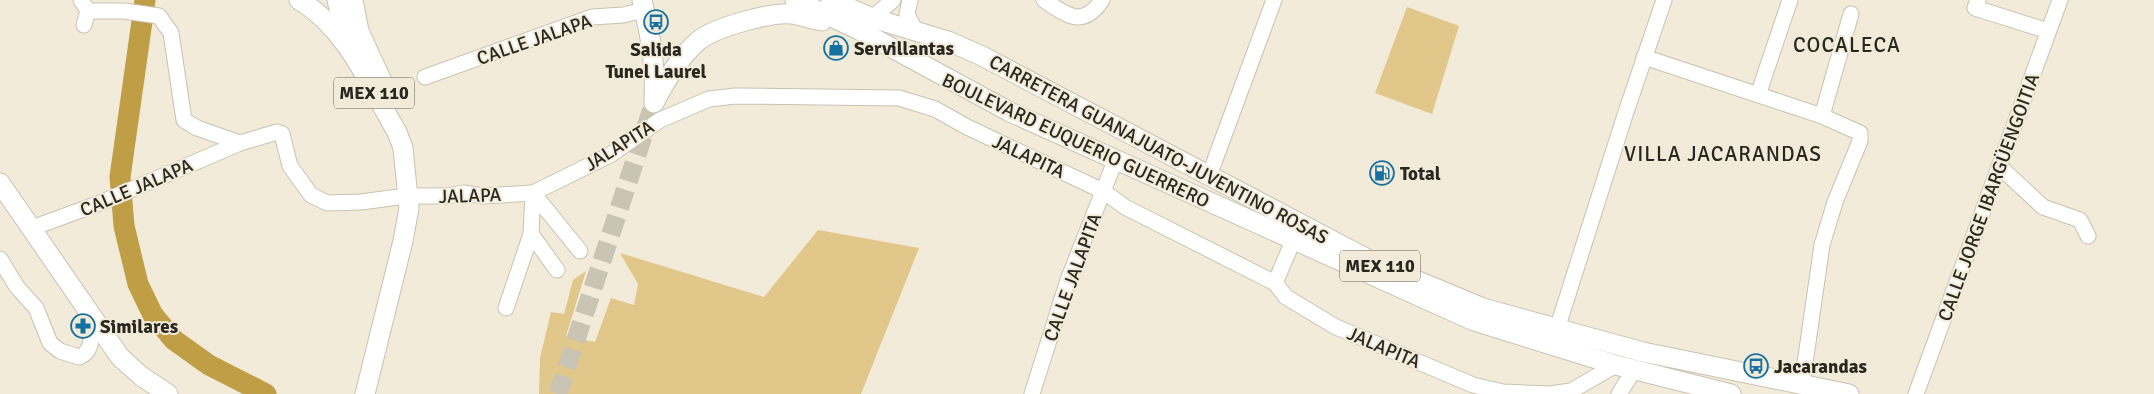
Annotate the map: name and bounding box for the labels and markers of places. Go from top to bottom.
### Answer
bus stop icon: Salida Tunel Laurel [643,9,669,35]
shop icon: Servillantas [823,35,849,61]
place label: Servillantas [854,37,954,61]
place label: Salida Tunel Laurel [605,38,707,84]
fuel station icon: Total [1369,160,1395,186]
place label: Total [1400,162,1441,186]
pharmacy icon: Similares [70,313,96,339]
place label: Similares [100,315,178,339]
bus stop icon: Jacarandas [1743,353,1769,379]
place label: Jacarandas [1774,355,1867,379]

